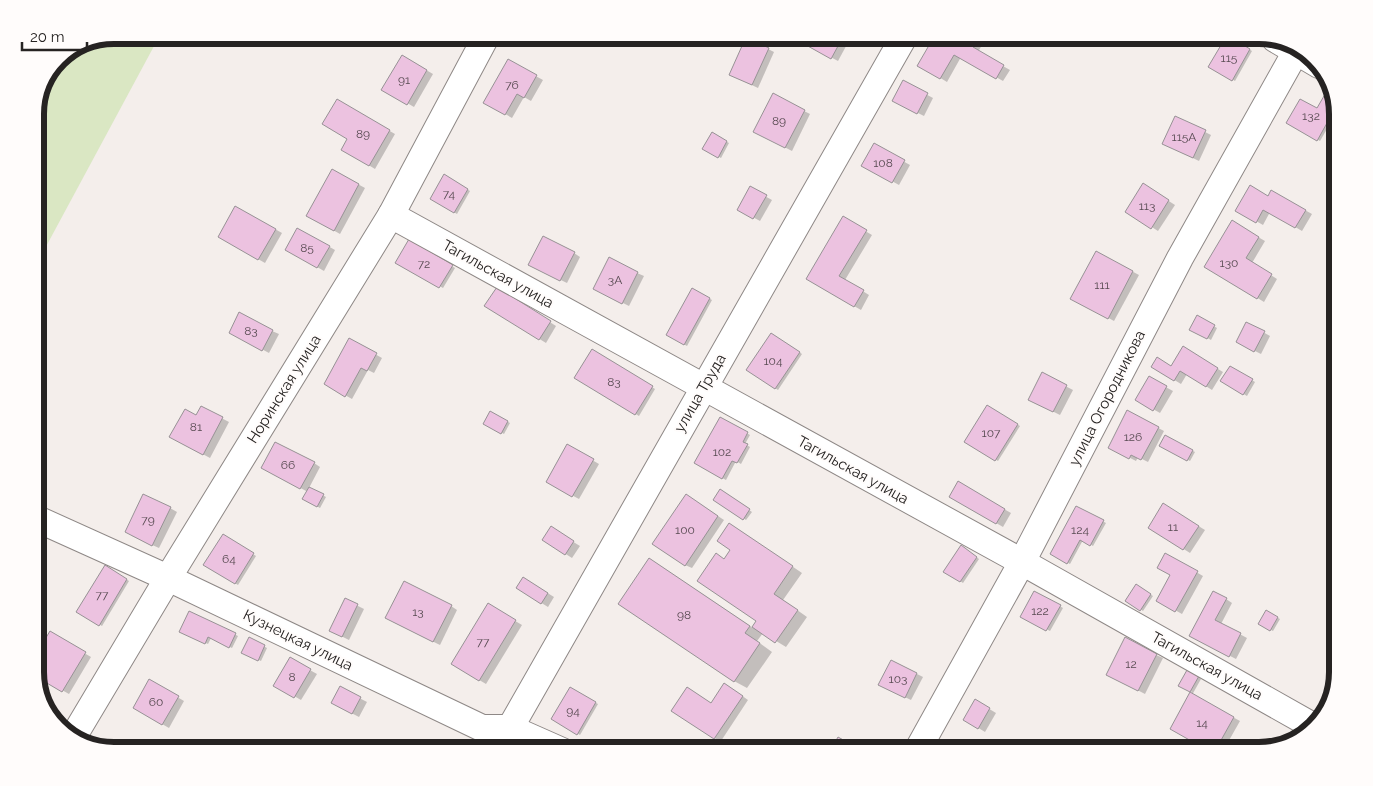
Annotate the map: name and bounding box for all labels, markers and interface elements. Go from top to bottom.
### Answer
scale bar [22,20,88,52]
text: 20 m [30,28,65,46]
house number: 115 [1221,51,1238,65]
house number: 91 [398,73,410,87]
house number: 76 [505,78,519,92]
house number: 132 [1302,109,1320,123]
house number: 89 [772,114,786,128]
house number: 89 [356,127,370,141]
house number: 115А [1172,130,1196,144]
house number: 108 [873,156,893,170]
house number: 74 [443,187,456,201]
house number: 113 [1139,199,1155,213]
street label: Тагильская улица [439,236,557,312]
house number: 85 [300,241,314,255]
house number: 130 [1220,256,1238,270]
house number: 72 [418,257,430,271]
house number: 3А [608,273,622,287]
house number: 111 [1094,278,1110,292]
house number: 83 [244,324,258,338]
street label: улица Огородникова [1065,327,1149,469]
street label: Норинская улица [243,331,325,447]
street label: улица Труда [670,351,730,435]
house number: 104 [763,354,783,368]
house number: 83 [607,375,621,389]
house number: 81 [190,420,202,434]
house number: 107 [982,426,1001,440]
house number: 126 [1124,430,1142,444]
street label: Тагильская улица [794,432,912,508]
house number: 102 [713,445,731,459]
house number: 66 [281,458,295,472]
house number: 79 [141,513,155,527]
house number: 11 [1168,520,1178,534]
house number: 100 [675,523,695,537]
house number: 124 [1071,523,1089,537]
house number: 64 [222,552,236,566]
house number: 77 [96,588,109,602]
house number: 122 [1031,604,1049,618]
house number: 13 [412,605,424,619]
street label: Кузнецкая улица [240,606,356,674]
house number: 98 [677,608,691,622]
street label: Тагильская улица [1148,628,1266,704]
house number: 77 [477,635,490,649]
house number: 12 [1125,657,1137,671]
house number: 8 [288,670,296,684]
house number: 103 [889,672,907,686]
house number: 60 [149,695,163,709]
house number: 94 [566,704,580,718]
house number: 14 [1196,716,1208,730]

